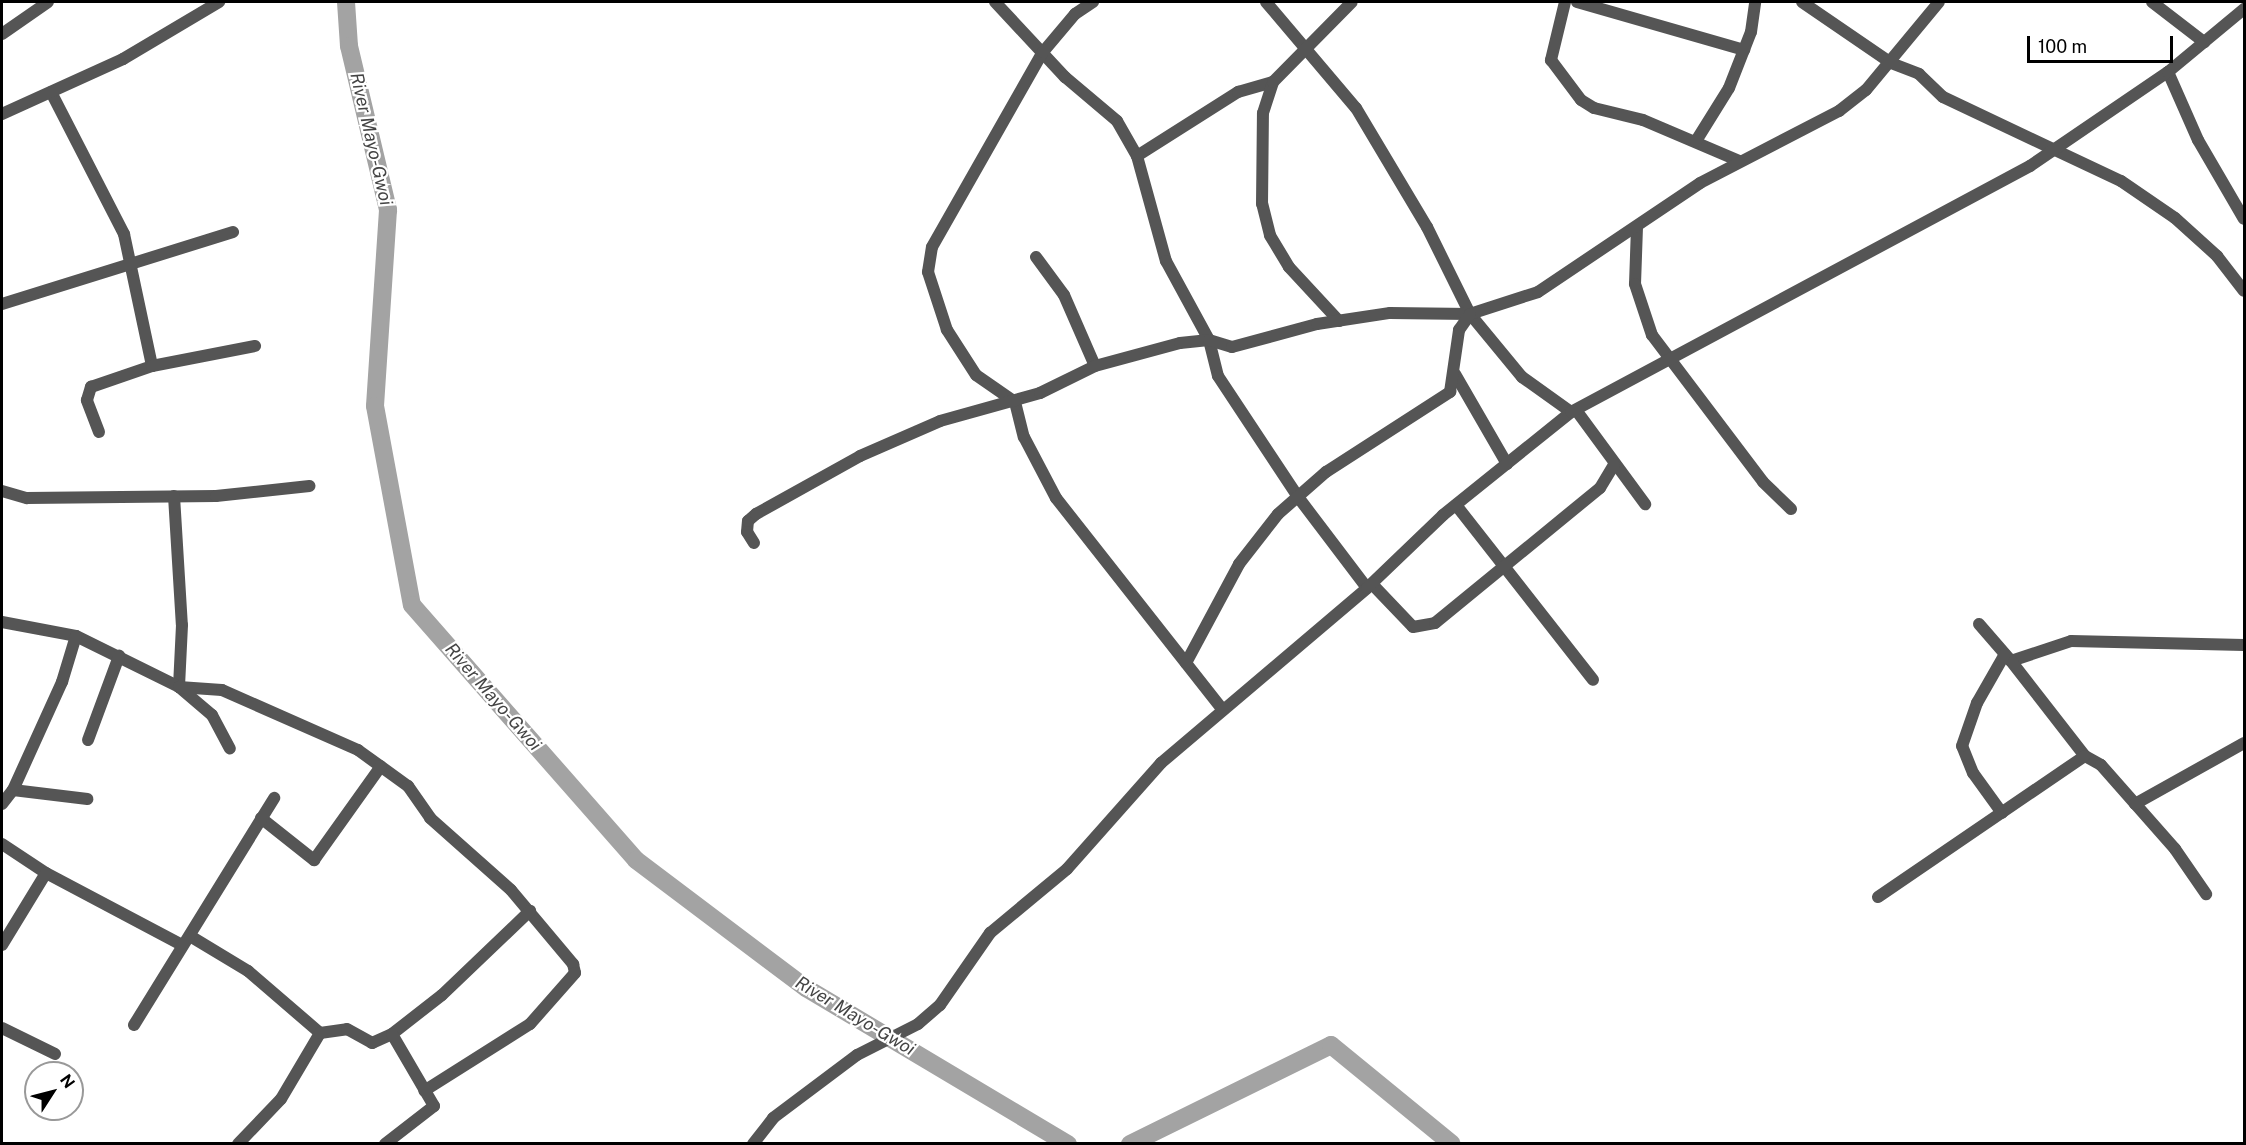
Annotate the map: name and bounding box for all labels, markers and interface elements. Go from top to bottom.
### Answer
scale bar [2030,24,2176,62]
text: 100 m [2038,36,2087,57]
water label: River Mayo-Gwoi [345,70,397,208]
water label: River Mayo-Gwoi [440,639,546,755]
water label: River Mayo-Gwoi [791,972,919,1060]
north arrow [24,1061,84,1121]
text: N [56,1071,79,1092]

